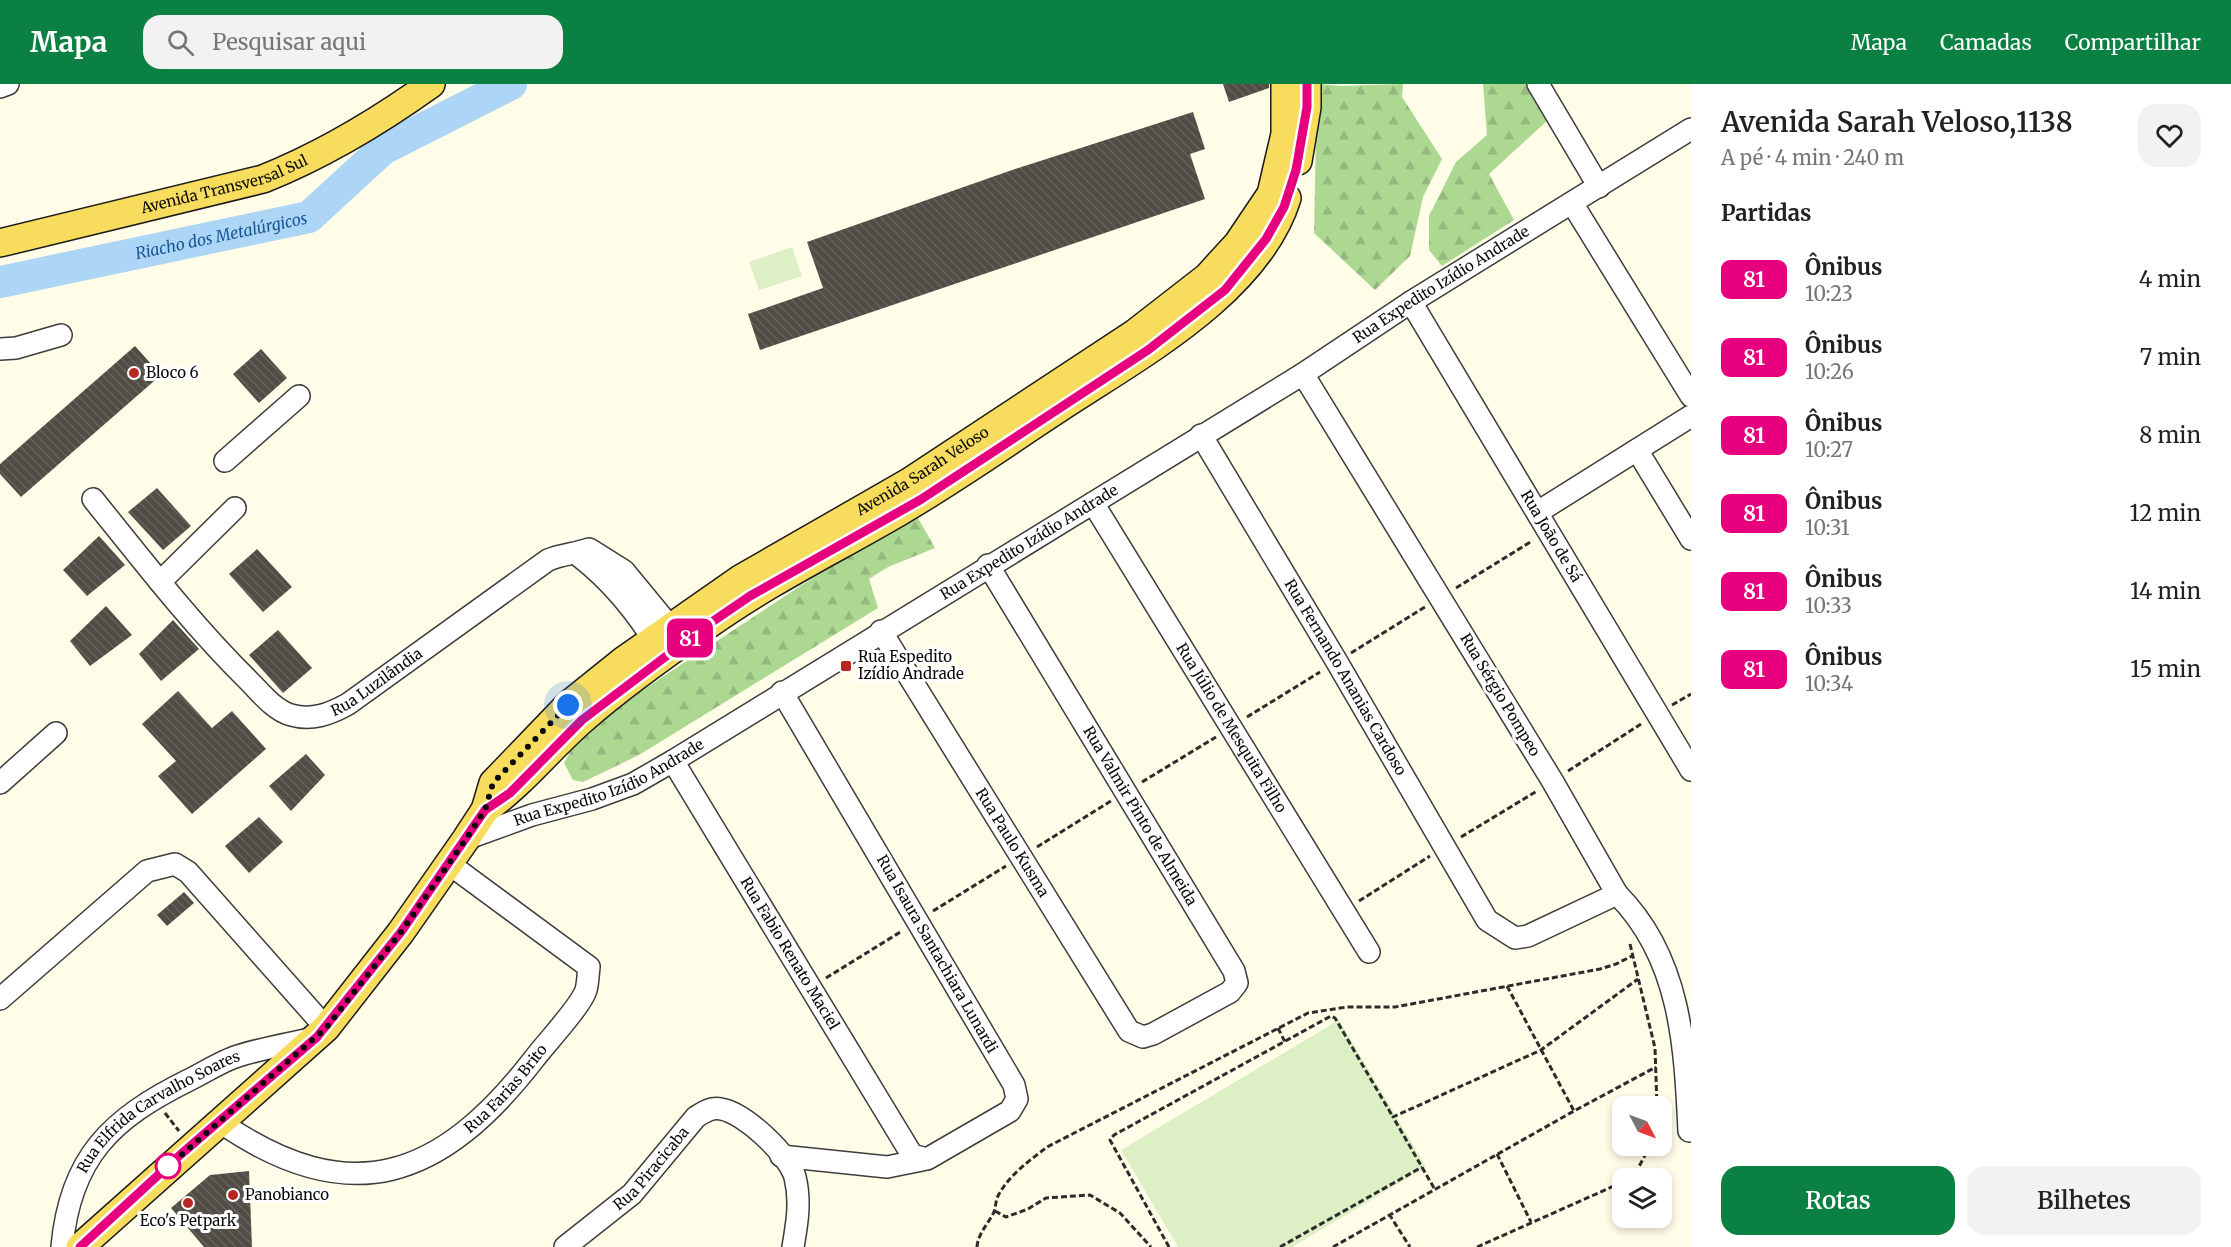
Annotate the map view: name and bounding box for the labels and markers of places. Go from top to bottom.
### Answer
place label: Bloco 6 [146,363,199,382]
marker: Bloco 6 [127,366,141,380]
place label: Rua Espedito Izídio Andrade [858,647,964,683]
marker: Rua Espedito Izídio Andrade [839,659,853,673]
unlabelled marker [155,1153,181,1179]
place label: Panobianco [245,1185,329,1204]
marker: Panobianco [226,1188,240,1202]
marker: Eco's Petpark [181,1196,195,1210]
place label: Eco's Petpark [140,1211,237,1230]

